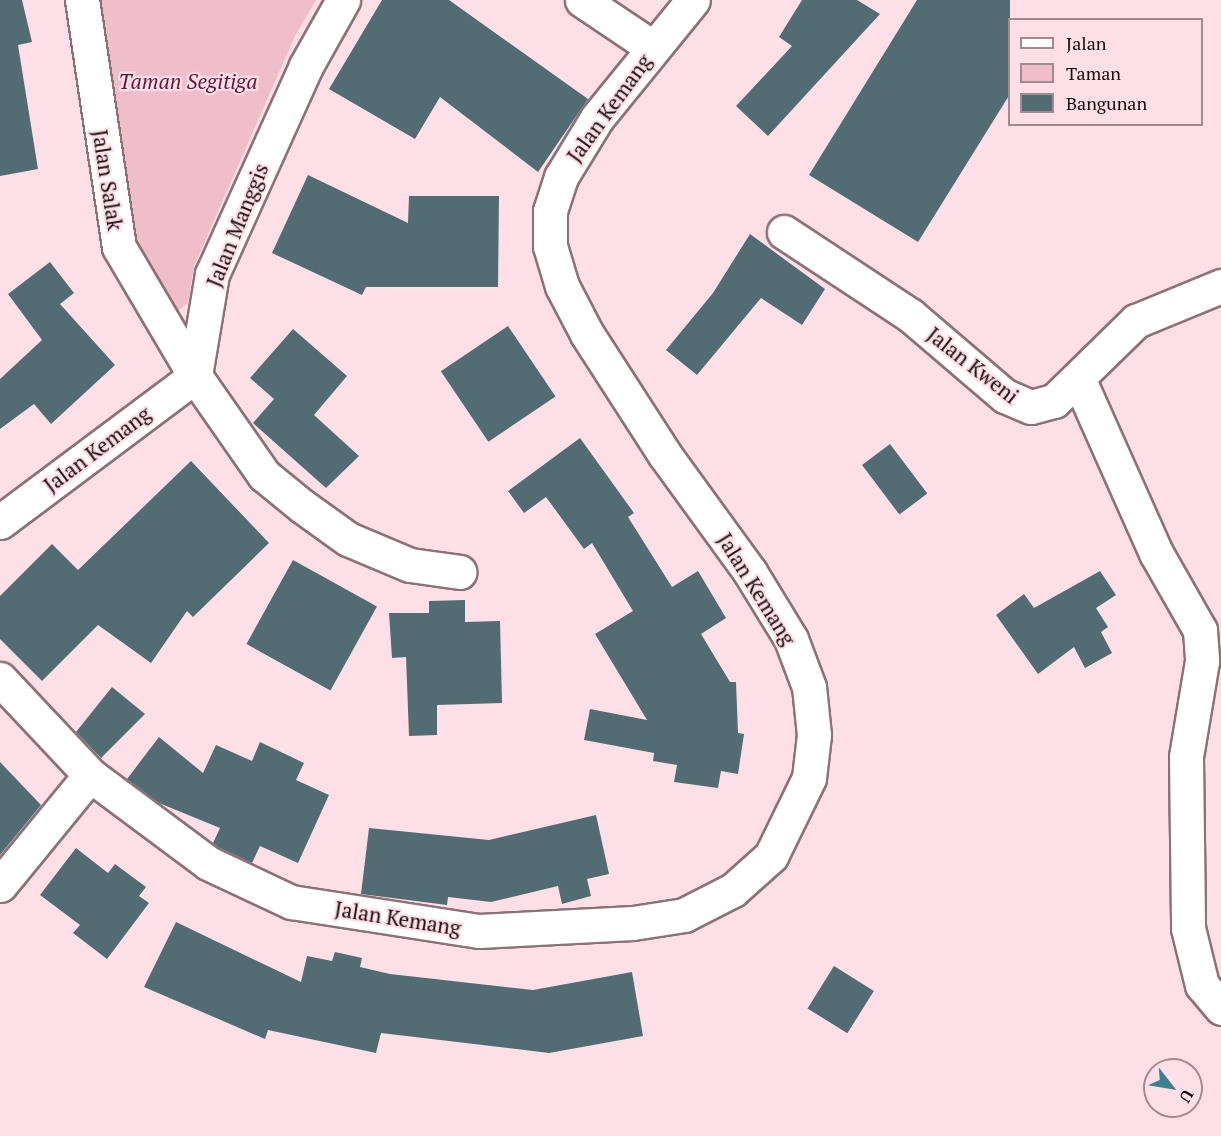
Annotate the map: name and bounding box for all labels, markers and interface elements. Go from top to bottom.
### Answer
legend [1008,18,1203,126]
text: Jalan [1066,31,1106,55]
street label: Jalan Kemang [561,49,657,167]
text: Taman [1066,61,1121,85]
park label: Taman Segitiga [118,68,258,94]
text: Bangunan [1066,91,1147,115]
street label: Jalan Salak [88,128,128,232]
street label: Jalan Manggis [201,160,273,290]
street label: Jalan Kweni [922,321,1024,409]
street label: Jalan Kemang [38,401,156,497]
street label: Jalan Kemang [712,528,802,650]
street label: Jalan Kemang [333,896,463,940]
north arrow [1143,1058,1203,1118]
text: U [1174,1086,1199,1107]

